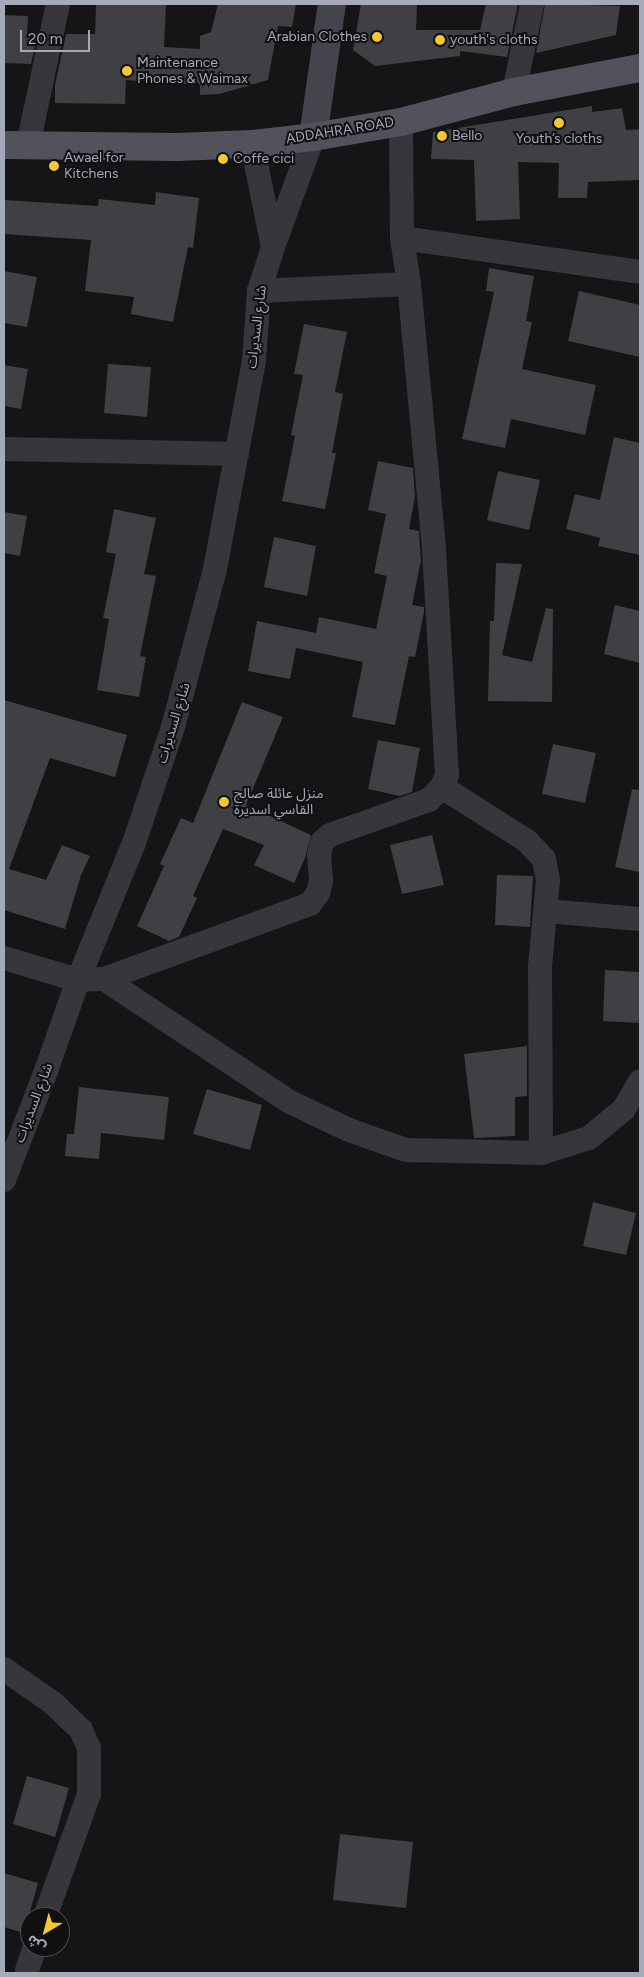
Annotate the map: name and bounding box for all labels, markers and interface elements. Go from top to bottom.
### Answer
scale bar [22,20,92,52]
place label: Arabian Clothes [267,29,367,45]
text: 20 m [28,30,62,48]
marker: Arabian Clothes [371,31,383,43]
place label: youth's cloths [450,32,537,48]
marker: youth's cloths [434,34,446,46]
place label: Maintenance Phones & Waimax [137,55,248,88]
marker: Maintenance Phones & Waimax [121,65,133,77]
street label: ADDAHRA ROAD [285,114,395,148]
marker: Youth’s cloths [553,117,565,129]
place label: Bello [452,128,482,144]
marker: Bello [436,130,448,142]
place label: Youth’s cloths [516,131,602,147]
place label: Awael for Kitchens [64,150,123,182]
place label: Coffe cici [233,151,294,167]
marker: Coffe cici [217,153,229,165]
marker: Awael for Kitchens [48,160,60,172]
street label: شارع السديرات [244,284,270,370]
street label: شارع السديرات [154,681,194,765]
place label: منزل عائلة صالح القاسي اسديرة [234,786,324,819]
marker: منزل عائلة صالح القاسي اسديرة [218,796,230,808]
street label: شارع السديرات [11,1061,57,1145]
north arrow [20,1907,70,1957]
text: ش [23,1931,49,1956]

